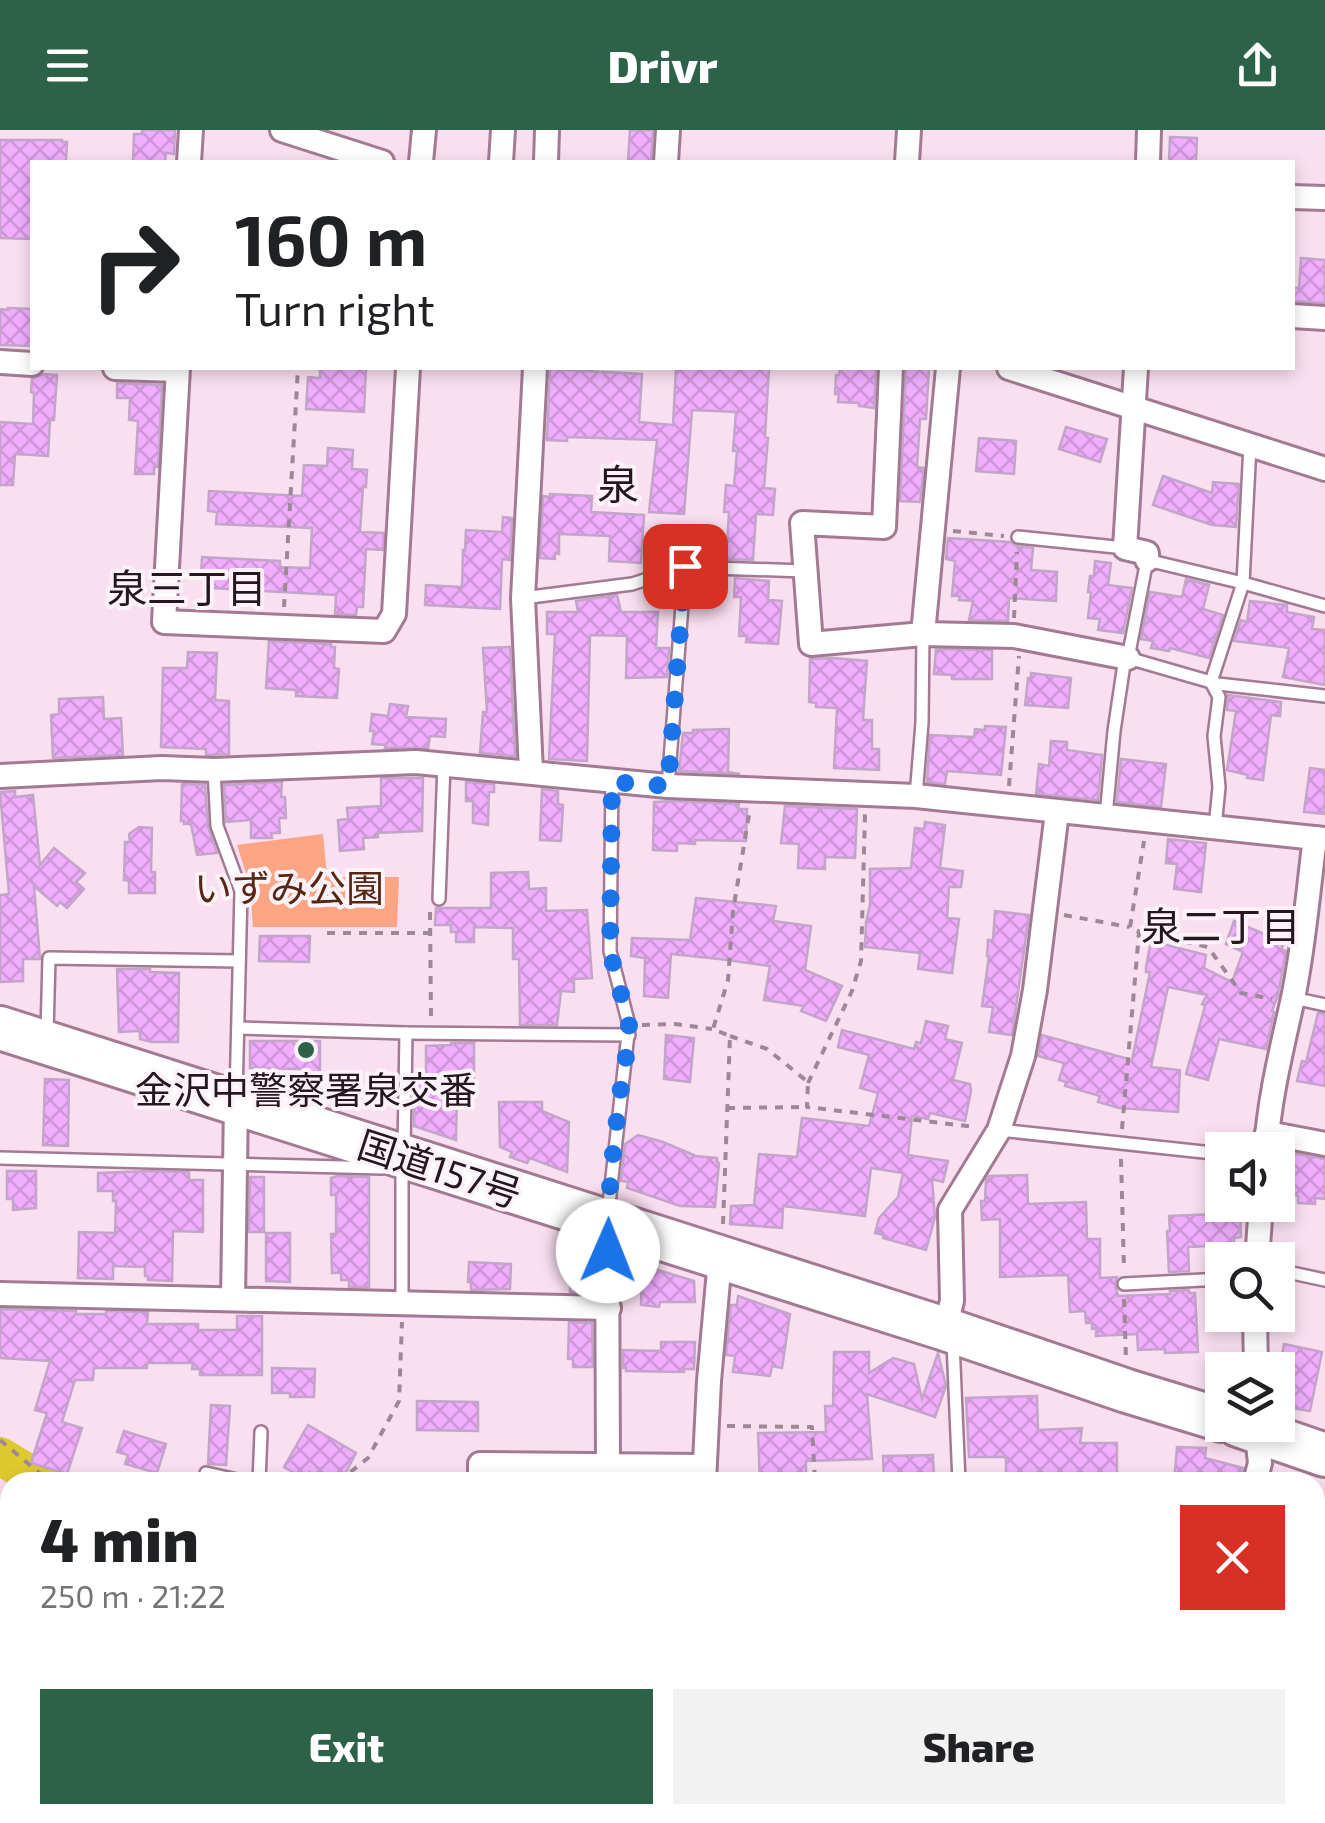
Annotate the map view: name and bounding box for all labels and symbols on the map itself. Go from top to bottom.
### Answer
district label: 泉 [597,458,639,508]
pin [643,524,728,609]
district label: 泉三丁目 [107,563,267,611]
park label: いずみ公園 [194,864,384,910]
district label: 泉二丁目 [1141,901,1301,949]
marker: 金沢中警察署泉交番 [295,1039,317,1061]
place label: 金沢中警察署泉交番 [135,1066,477,1112]
street label: 国道157号 [353,1120,527,1216]
position arrow [556,1199,660,1303]

